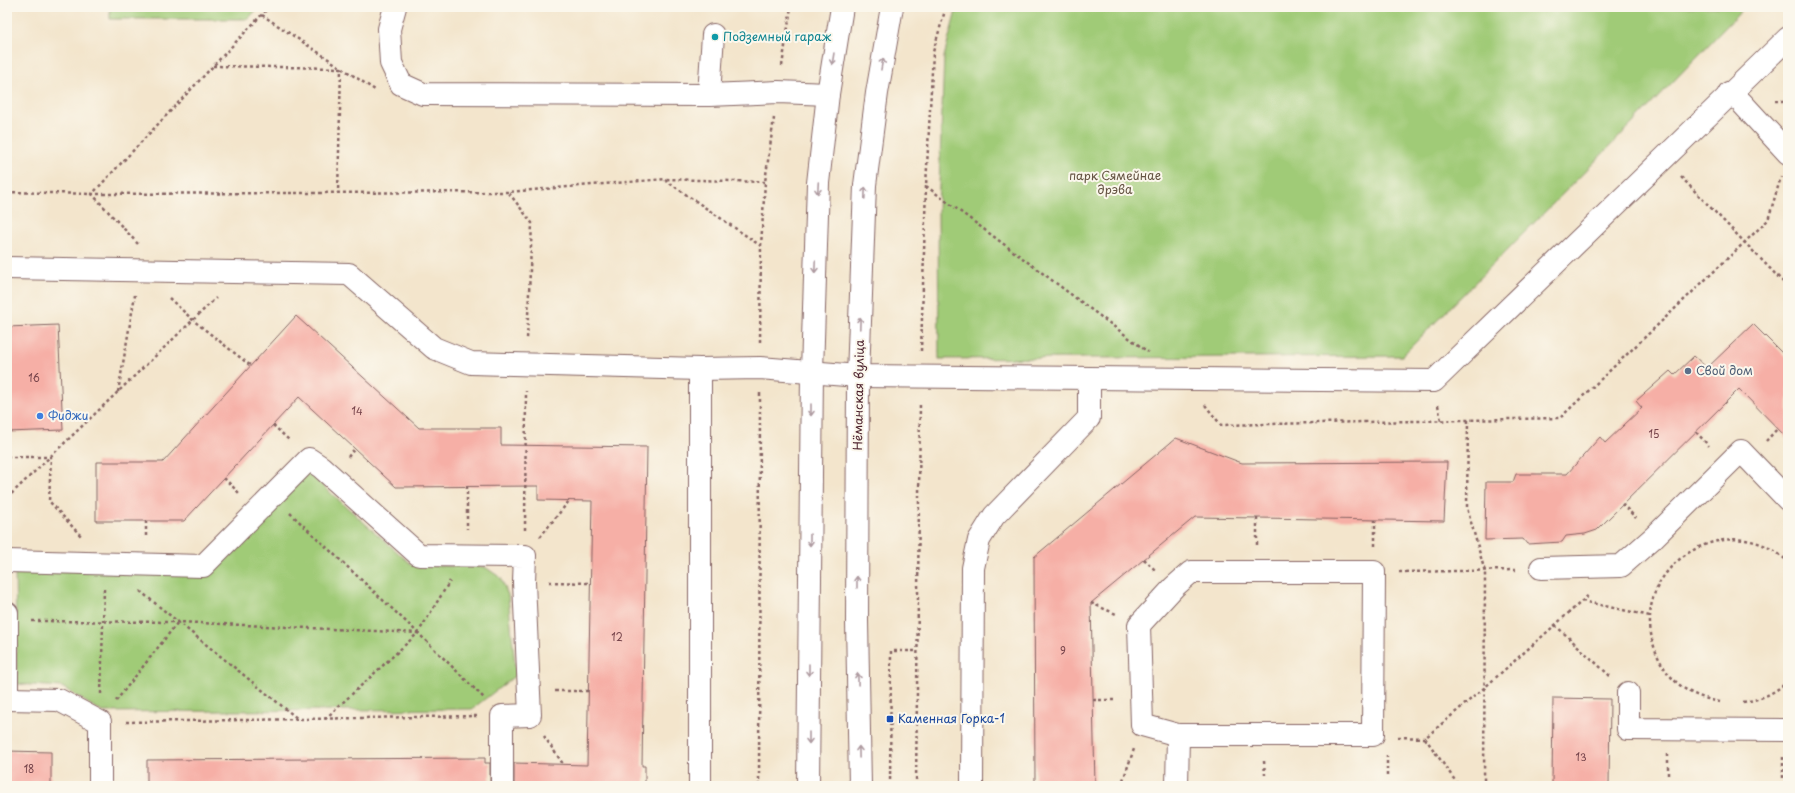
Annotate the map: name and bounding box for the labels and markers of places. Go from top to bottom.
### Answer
place label: Подземный гараж [723,27,832,45]
marker: Подземный гараж [710,32,720,42]
place label: Свой дом [1696,361,1753,379]
marker: Свой дом [1683,366,1693,376]
place label: Фиджи [48,406,88,424]
marker: Фиджи [35,411,45,421]
place label: Каменная Горка-1 [898,709,1005,727]
marker: Каменная Горка-1 [885,714,895,724]

